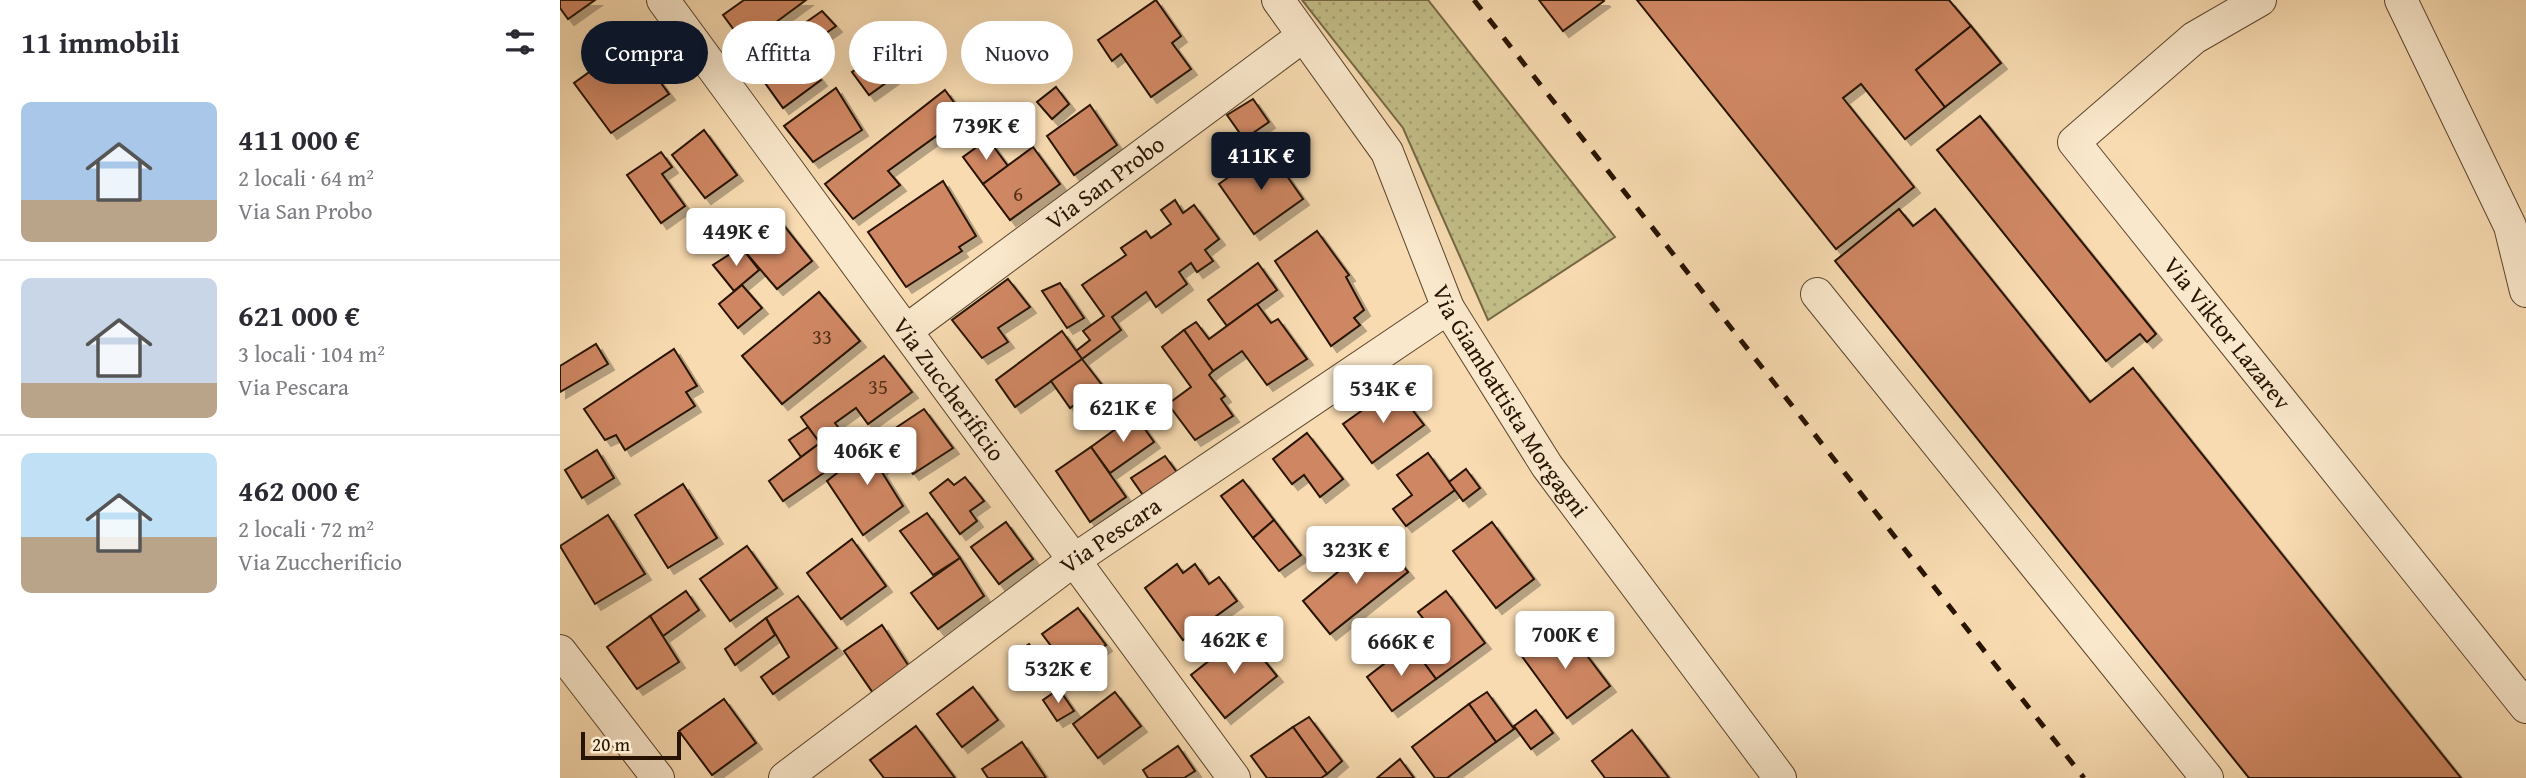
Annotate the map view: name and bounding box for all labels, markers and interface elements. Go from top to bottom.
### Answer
text: 11 immobili [21,20,180,64]
chip: Compra [581,21,708,84]
chip: Affitta [722,21,835,84]
chip: Filtri [849,21,947,84]
chip: Nuovo [961,21,1073,84]
icon: filters [501,23,539,61]
pin: 739K € [929,102,1043,162]
text: 739K € [952,108,1020,141]
text: 411 000 € [238,117,360,161]
street label: Via San Probo [1038,126,1172,238]
icon: home [77,130,161,214]
pin: 411K € [1204,132,1318,192]
text: 411K € [1227,138,1295,171]
text: 2 locali · 64 m² [238,161,374,194]
house number: 6 [1013,178,1023,209]
text: Via San Probo [238,194,372,227]
pin: 449K € [679,208,793,268]
text: 449K € [702,214,770,247]
street label: Via Viktor Lazarev [2155,249,2300,417]
street label: Via Giambattista Morgagni [1424,279,1598,525]
text: 621 000 € [238,293,360,337]
icon: home [77,306,161,390]
street label: Via Zuccherificio [884,310,1014,468]
house number: 33 [812,321,832,352]
text: 3 locali · 104 m² [238,337,385,370]
pin: 534K € [1326,366,1440,425]
text: Via Pescara [238,370,349,403]
house number: 35 [868,371,888,402]
text: 534K € [1349,371,1417,404]
pin: 621K € [1066,384,1180,444]
text: 621K € [1089,390,1157,423]
pin: 406K € [810,428,924,487]
text: 406K € [833,433,901,466]
text: 462 000 € [238,468,360,512]
icon: home [77,481,161,565]
street label: Via Pescara [1052,488,1169,582]
text: 2 locali · 72 m² [238,512,374,545]
pin: 323K € [1299,526,1413,586]
text: 323K € [1322,532,1390,565]
text: Via Zuccherificio [238,545,402,578]
pin: 700K € [1508,612,1622,671]
pin: 462K € [1177,616,1291,676]
text: 700K € [1531,617,1599,650]
pin: 666K € [1344,618,1458,678]
text: 462K € [1200,622,1268,655]
text: 666K € [1367,624,1435,657]
pin: 532K € [1001,646,1115,705]
text: 532K € [1024,651,1092,684]
scale bar [581,729,681,761]
text: 20 m [592,730,630,758]

